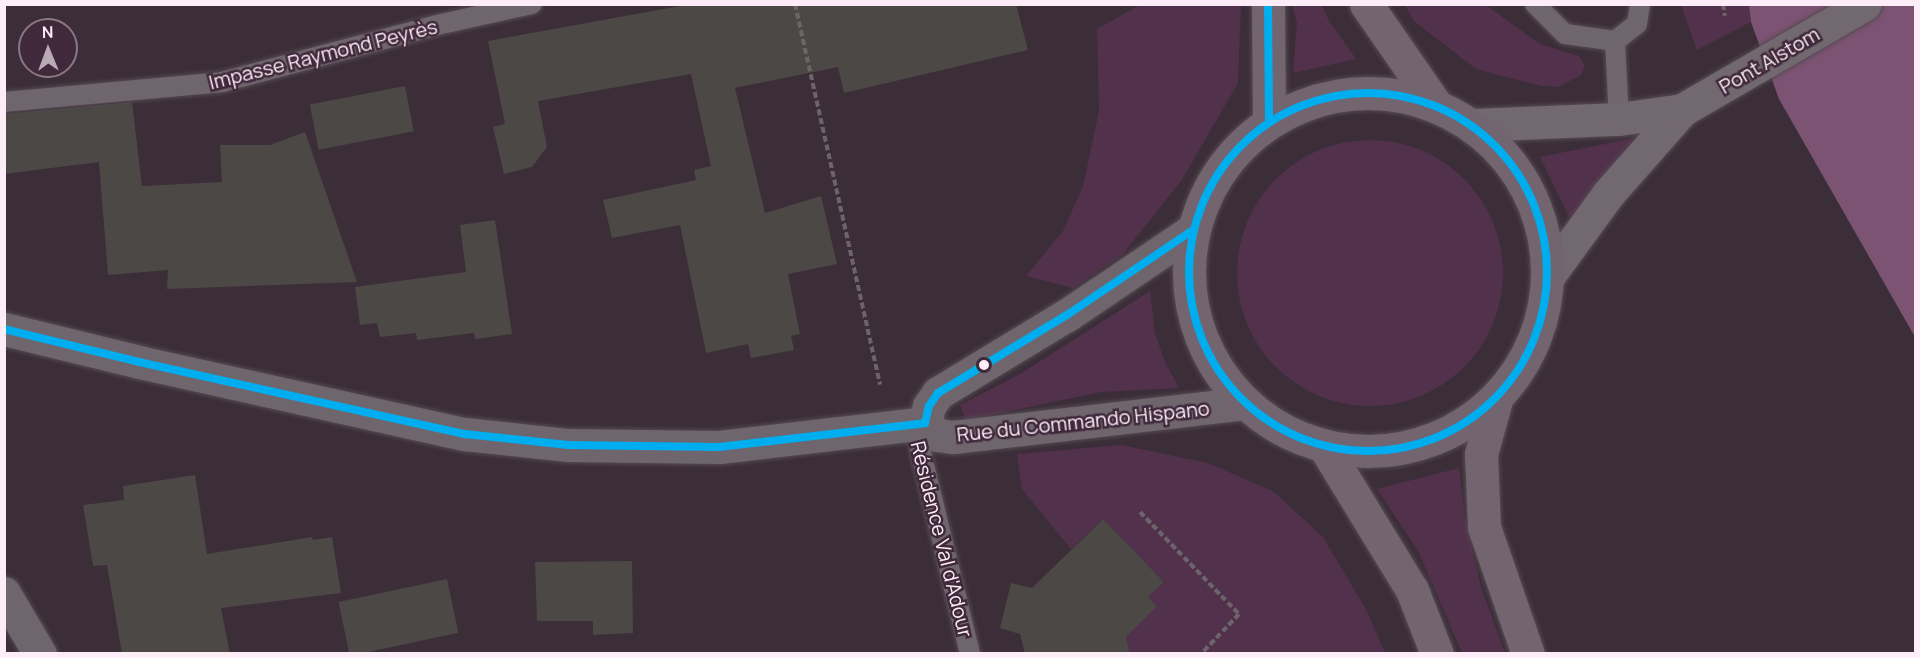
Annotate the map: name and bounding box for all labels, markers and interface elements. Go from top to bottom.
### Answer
street label: Impasse Raymond Peyrès [206,14,440,94]
north arrow [18,18,78,78]
text: N [42,21,54,43]
street label: Pont Alstom [1715,22,1823,98]
unlabelled marker [978,359,990,371]
street label: Rue du Commando Hispano [955,396,1211,446]
street label: Résidence Val d'Adour [906,439,978,639]

